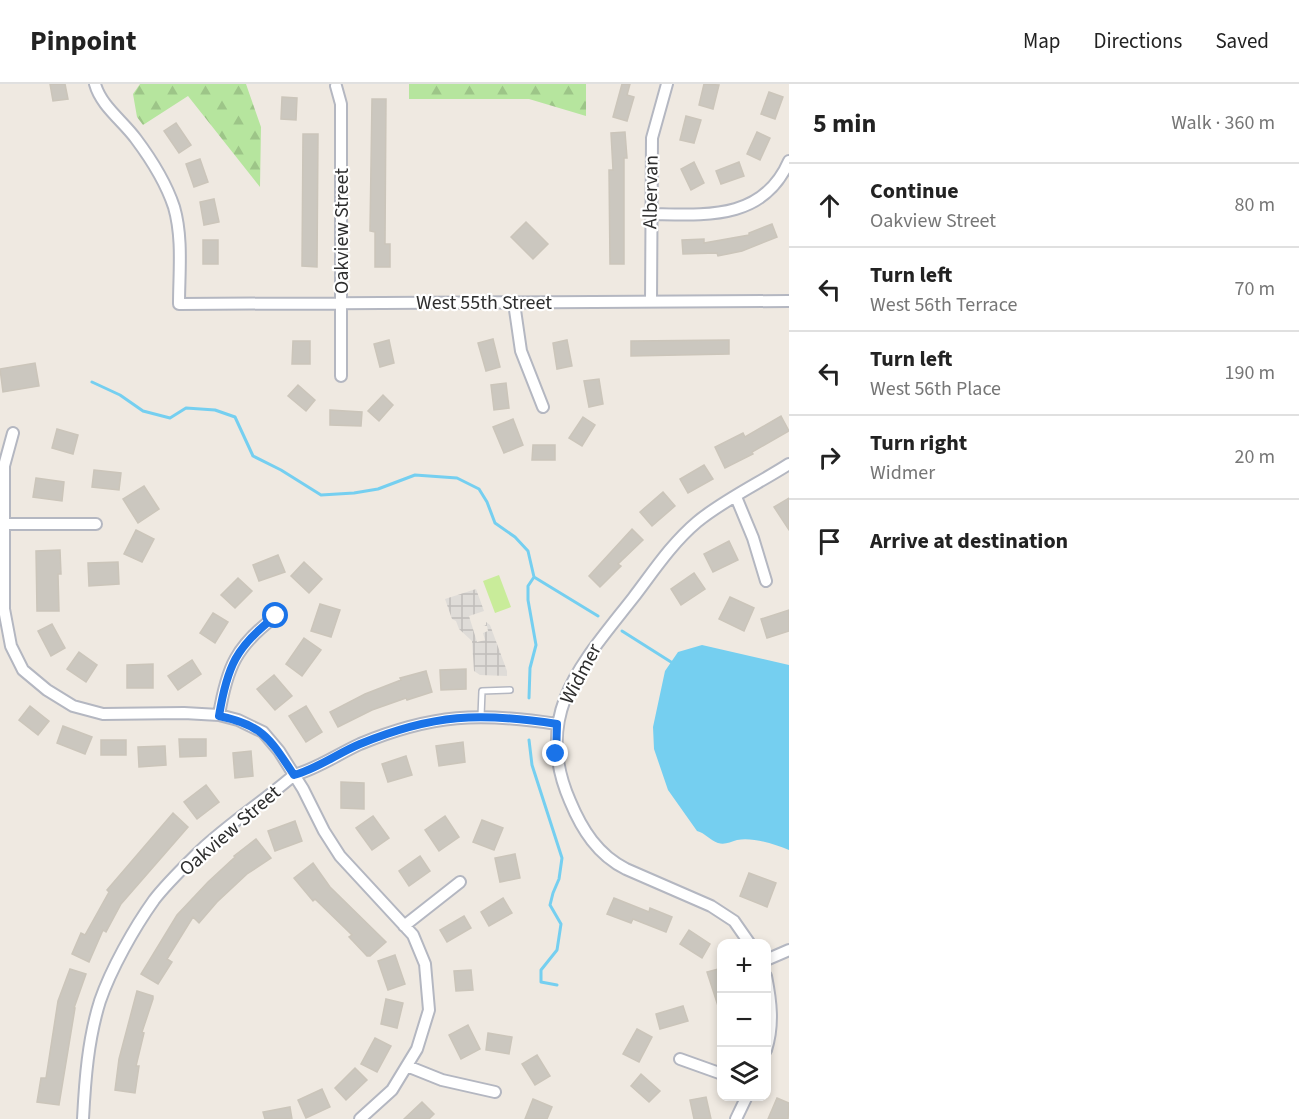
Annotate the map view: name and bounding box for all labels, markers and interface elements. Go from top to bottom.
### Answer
text: Pinpoint [30,21,137,61]
text: Map [1023,26,1061,56]
text: Directions [1094,26,1182,56]
text: Saved [1215,26,1269,56]
text: 5 min [813,105,876,142]
text: Walk · 360 m [1171,109,1275,137]
street label: Albervan [636,155,666,229]
street label: Oakview Street [328,168,356,294]
text: Continue [870,175,959,207]
icon: ahead [813,189,846,222]
text: 80 m [1235,191,1275,219]
text: Oakview Street [870,207,996,235]
text: Turn left [870,259,952,291]
icon: left [813,273,846,306]
text: 70 m [1235,275,1275,303]
street label: West 55th Street [416,289,552,317]
text: West 56th Terrace [870,291,1017,319]
text: Turn left [870,343,952,375]
icon: left [813,357,846,390]
text: 190 m [1225,359,1275,387]
text: West 56th Place [870,375,1001,403]
text: Turn right [870,427,967,459]
icon: right [813,441,846,474]
text: 20 m [1235,443,1275,471]
text: Widmer [870,459,935,487]
icon: arrive [813,525,846,558]
text: Arrive at destination [870,525,1068,557]
route start [262,602,288,628]
street label: Widmer [553,639,609,709]
route end [542,740,568,766]
street label: Oakview Street [173,779,287,883]
map controls [717,939,771,1101]
button: + [717,939,771,993]
button: − [717,993,771,1047]
button: layers [717,1047,771,1101]

